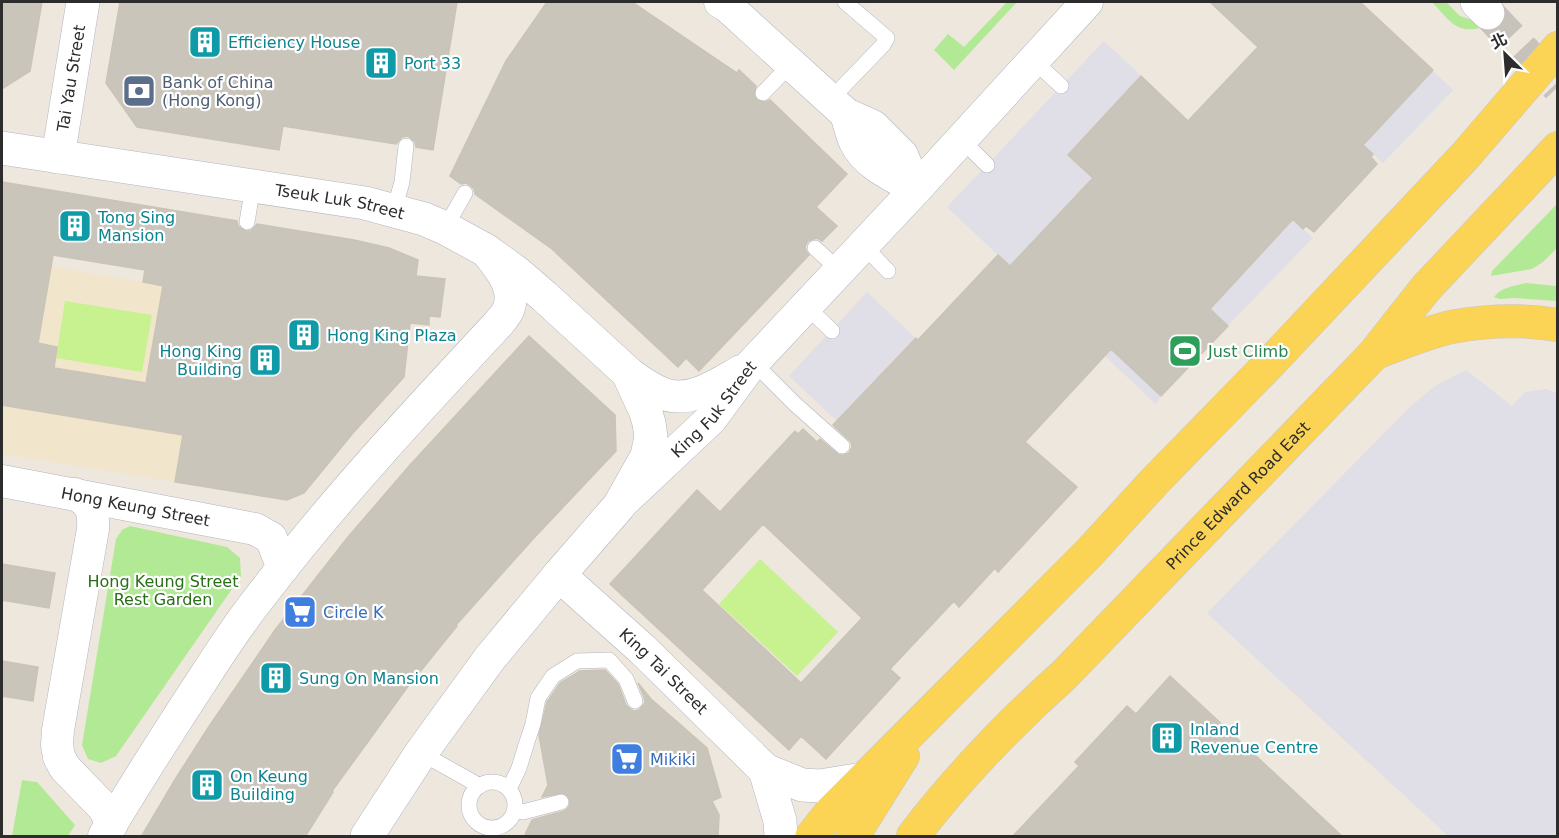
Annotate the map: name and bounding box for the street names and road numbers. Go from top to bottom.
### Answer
street label: Tai Yau Street [53,23,89,134]
street label: Tseuk Luk Street [273,180,407,223]
street label: King Fuk Street [667,356,760,461]
street label: Prince Edward Road East [1162,417,1314,573]
street label: Hong Keung Street [60,483,212,530]
street label: King Tai Street [616,624,712,718]

